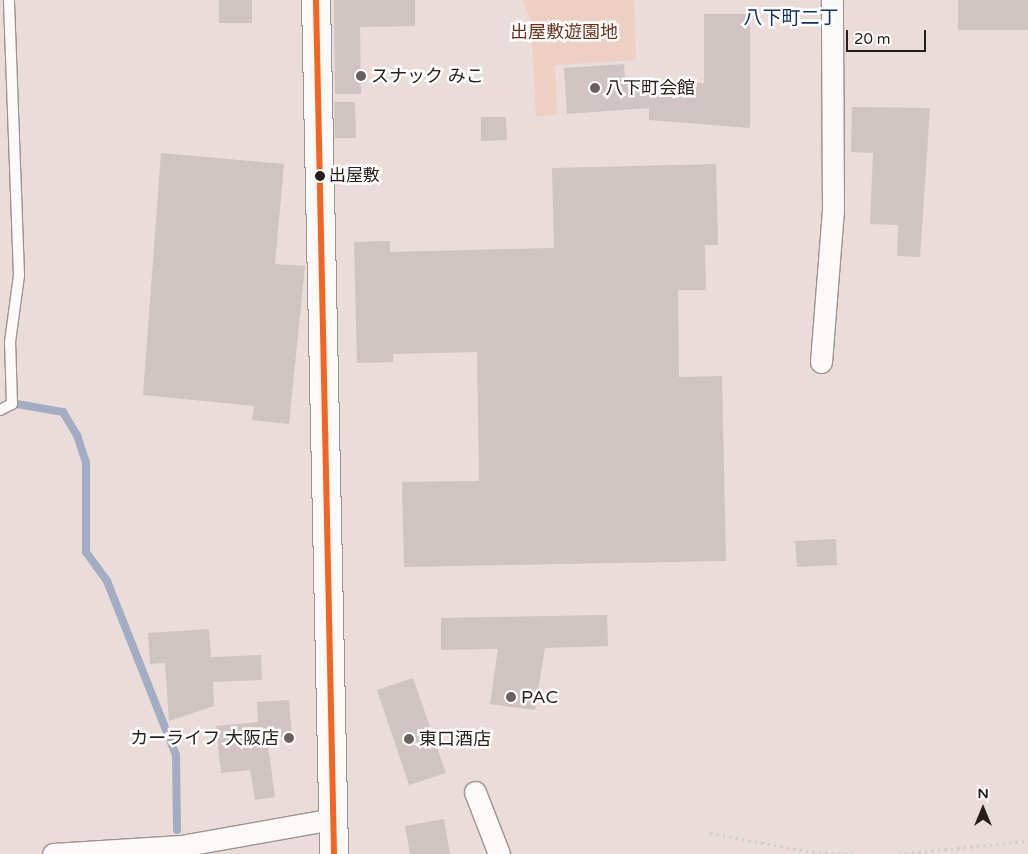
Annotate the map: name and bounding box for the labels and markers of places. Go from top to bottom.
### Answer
place label: スナック みこ [371,65,484,87]
marker: スナック みこ [355,70,367,82]
place label: 八下町会館 [605,77,695,99]
marker: 八下町会館 [589,82,601,94]
place label: 出屋敷 [329,166,380,186]
marker: 出屋敷 [315,171,325,181]
place label: PAC [521,686,558,708]
marker: PAC [505,691,517,703]
place label: カーライフ 大阪店 [130,727,279,749]
place label: 東口酒店 [419,728,491,750]
marker: カーライフ 大阪店 [283,732,295,744]
marker: 東口酒店 [403,733,415,745]

